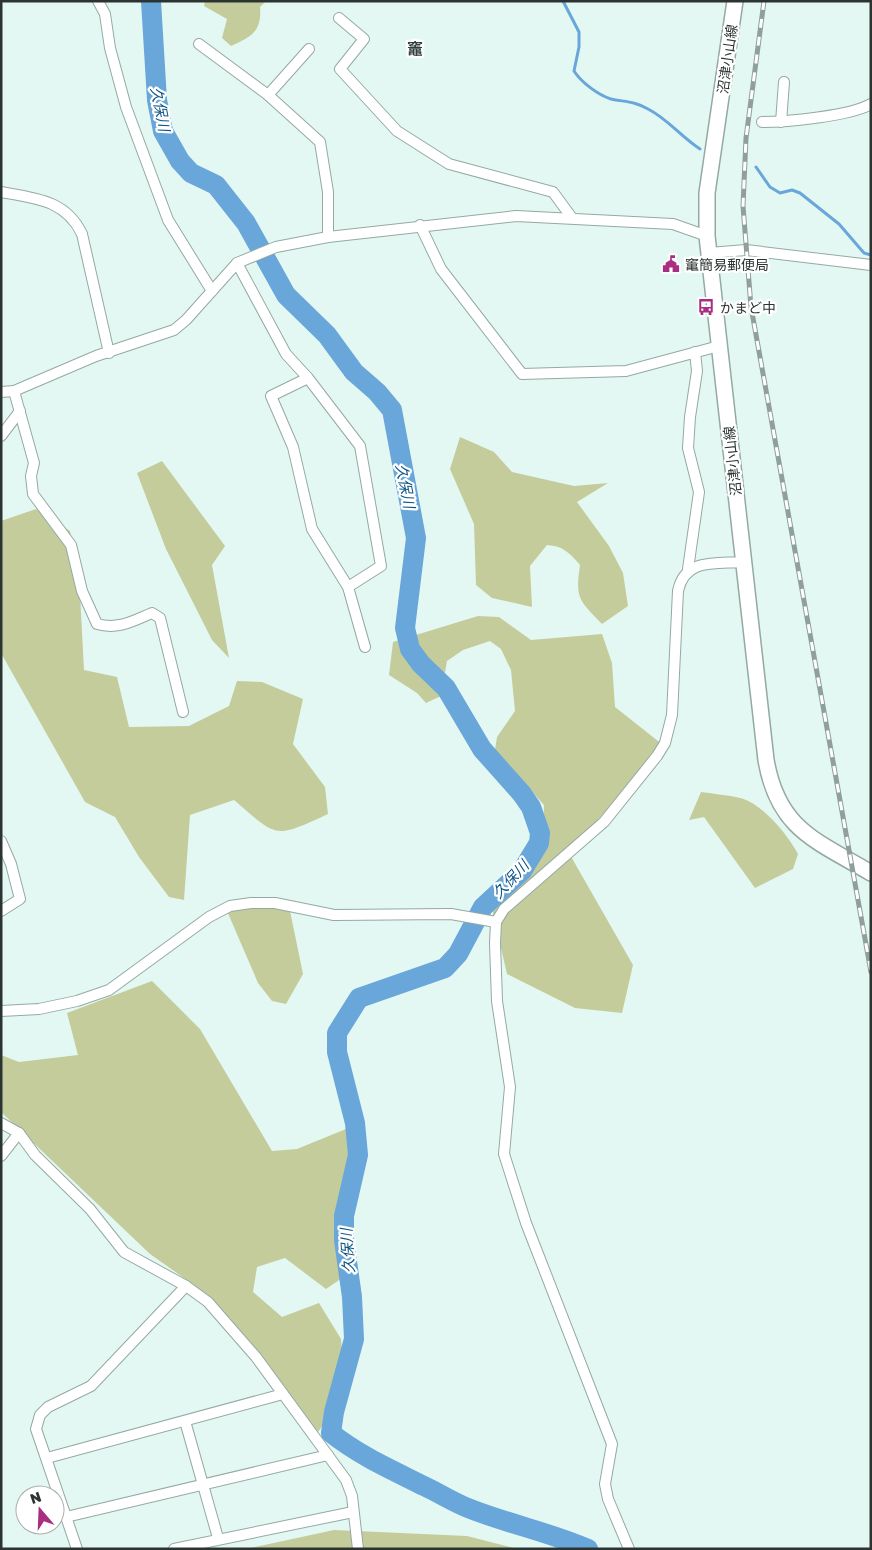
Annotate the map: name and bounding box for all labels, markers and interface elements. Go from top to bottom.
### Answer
street label: 沼津小山線 [714,23,740,95]
district label: 竈 [407,39,423,59]
water label: 久保川 [148,85,175,135]
public building icon: 竃簡易郵便局 [661,254,681,274]
place label: 竃簡易郵便局 [685,256,769,273]
bus stop icon: かまど中 [696,297,716,317]
place label: かまど中 [720,299,776,316]
street label: 沼津小山線 [720,425,744,497]
water label: 久保川 [393,462,420,512]
water label: 久保川 [488,855,533,902]
water label: 久保川 [336,1226,358,1274]
north arrow [15,1485,65,1535]
text: N [28,1487,43,1507]

